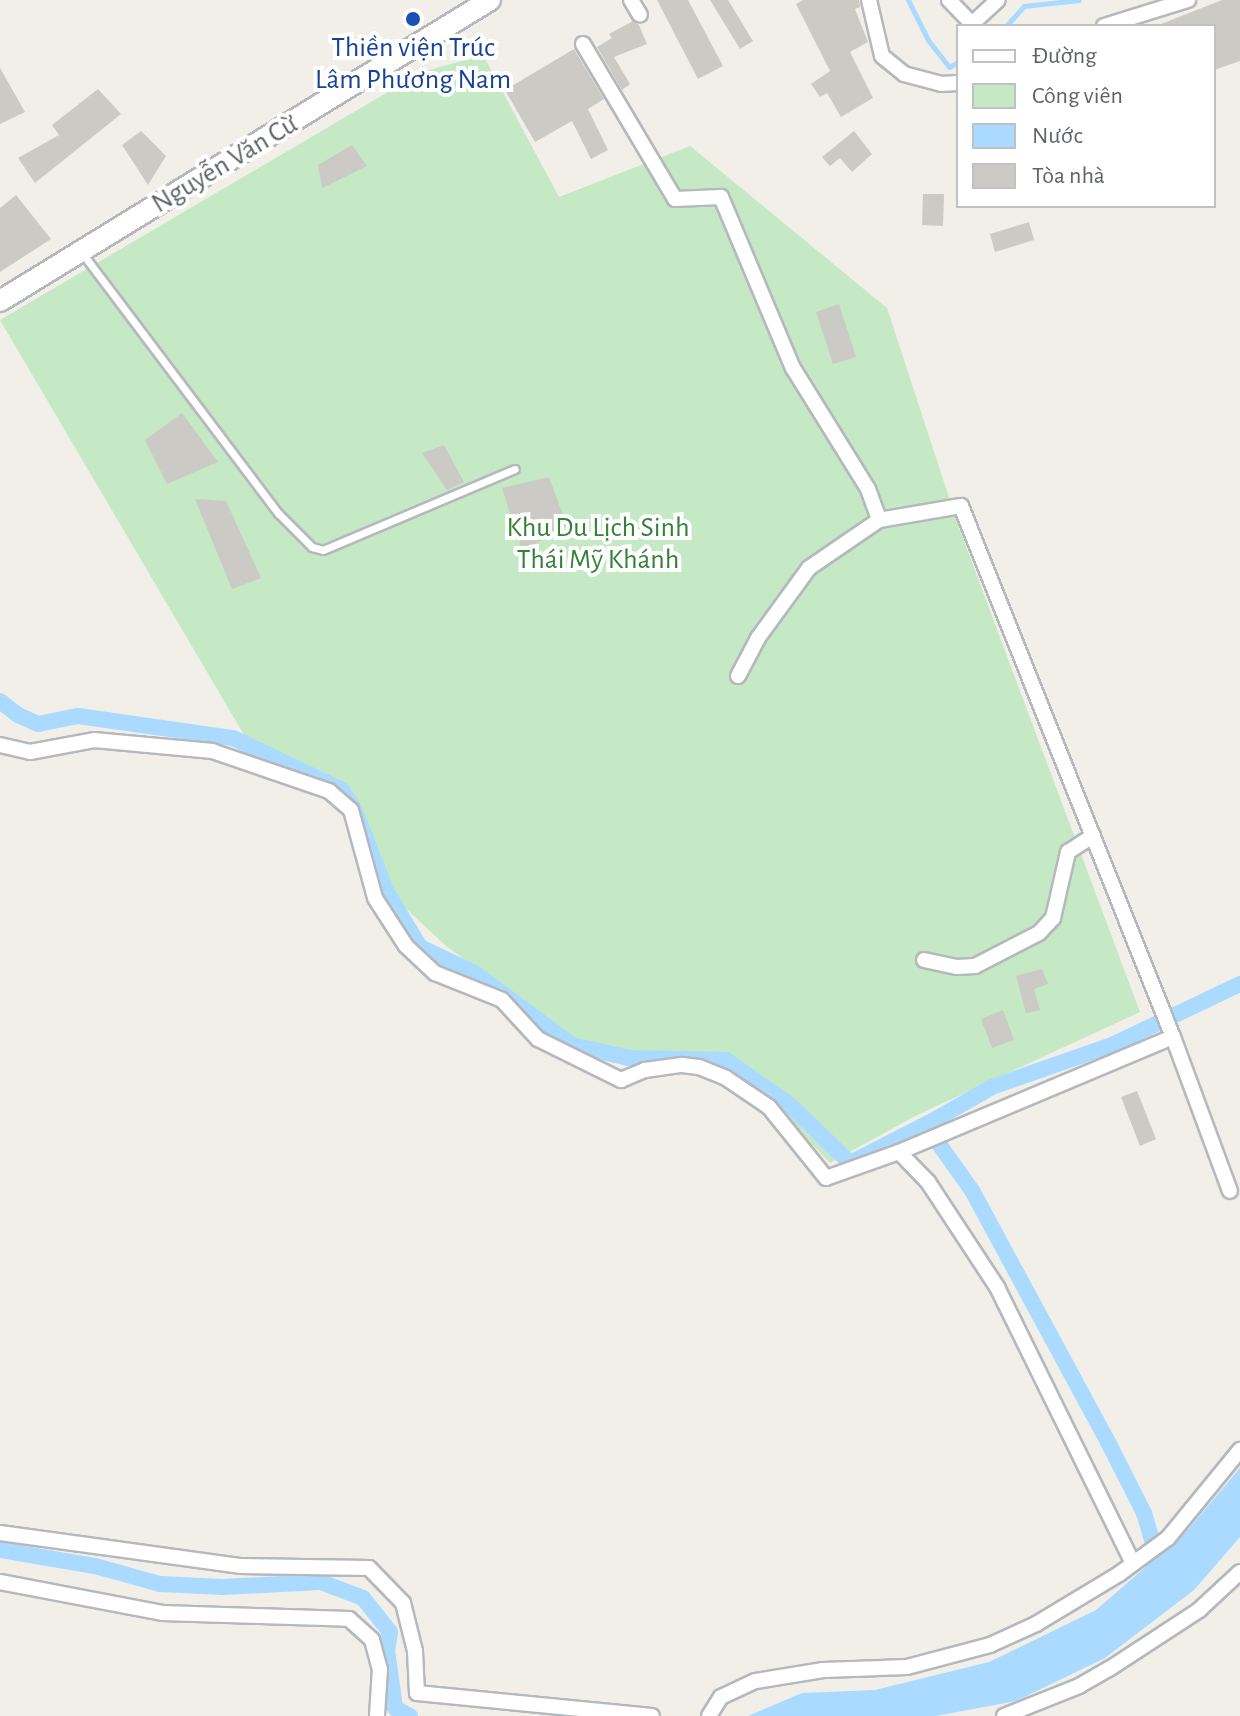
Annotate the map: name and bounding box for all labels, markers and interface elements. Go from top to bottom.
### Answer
marker: Thiền viện Trúc Lâm Phương Nam [404,10,422,28]
legend [956,24,1216,208]
place label: Thiền viện Trúc Lâm Phương Nam [315,31,511,97]
text: Đường [1032,44,1097,68]
text: Công viên [1032,84,1123,108]
street label: Nguyễn Văn Cừ [146,107,304,221]
text: Nước [1032,124,1083,148]
text: Tòa nhà [1032,164,1105,188]
park label: Khu Du Lịch Sinh Thái Mỹ Khánh [506,511,690,577]

